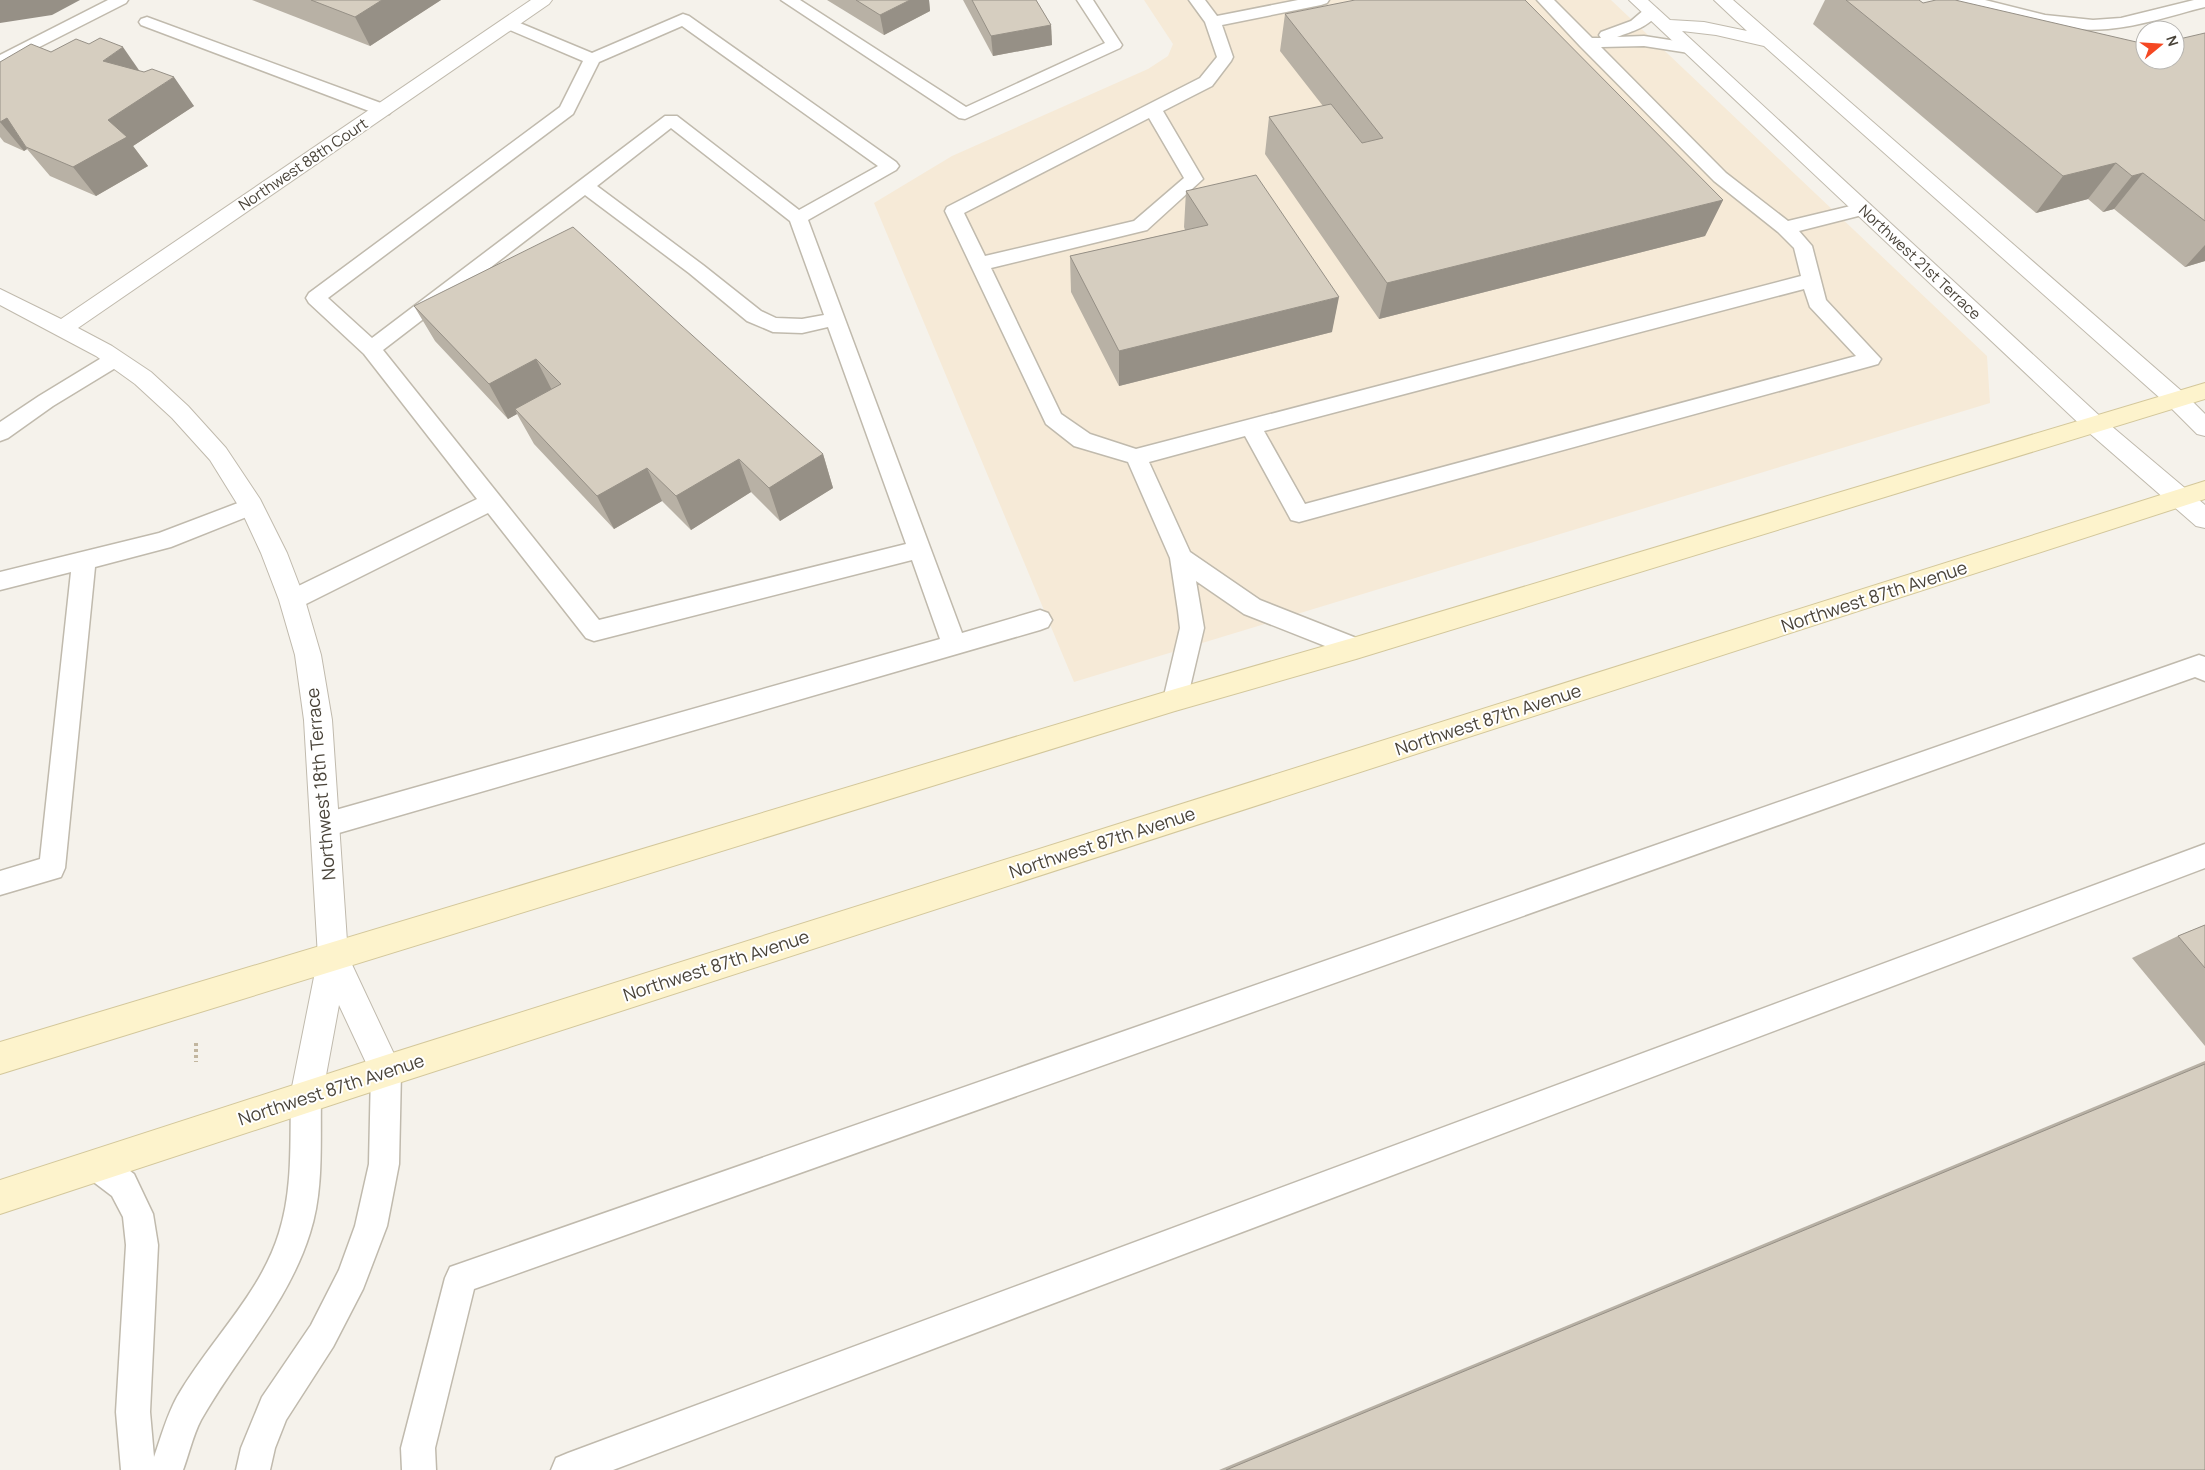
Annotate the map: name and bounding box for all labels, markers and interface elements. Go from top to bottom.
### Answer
north arrow [2135,20,2185,70]
text: N [2162,33,2183,49]
street label: Northwest 88th Court [234,113,372,215]
street label: Northwest 21st Terrace [1854,200,1986,324]
street label: Northwest 87th Avenue [1778,555,1970,637]
street label: Northwest 87th Avenue [1392,678,1584,760]
street label: Northwest 18th Terrace [300,687,340,881]
street label: Northwest 87th Avenue [1006,801,1198,883]
street label: Northwest 87th Avenue [620,924,812,1006]
street label: Northwest 87th Avenue [235,1048,427,1130]

